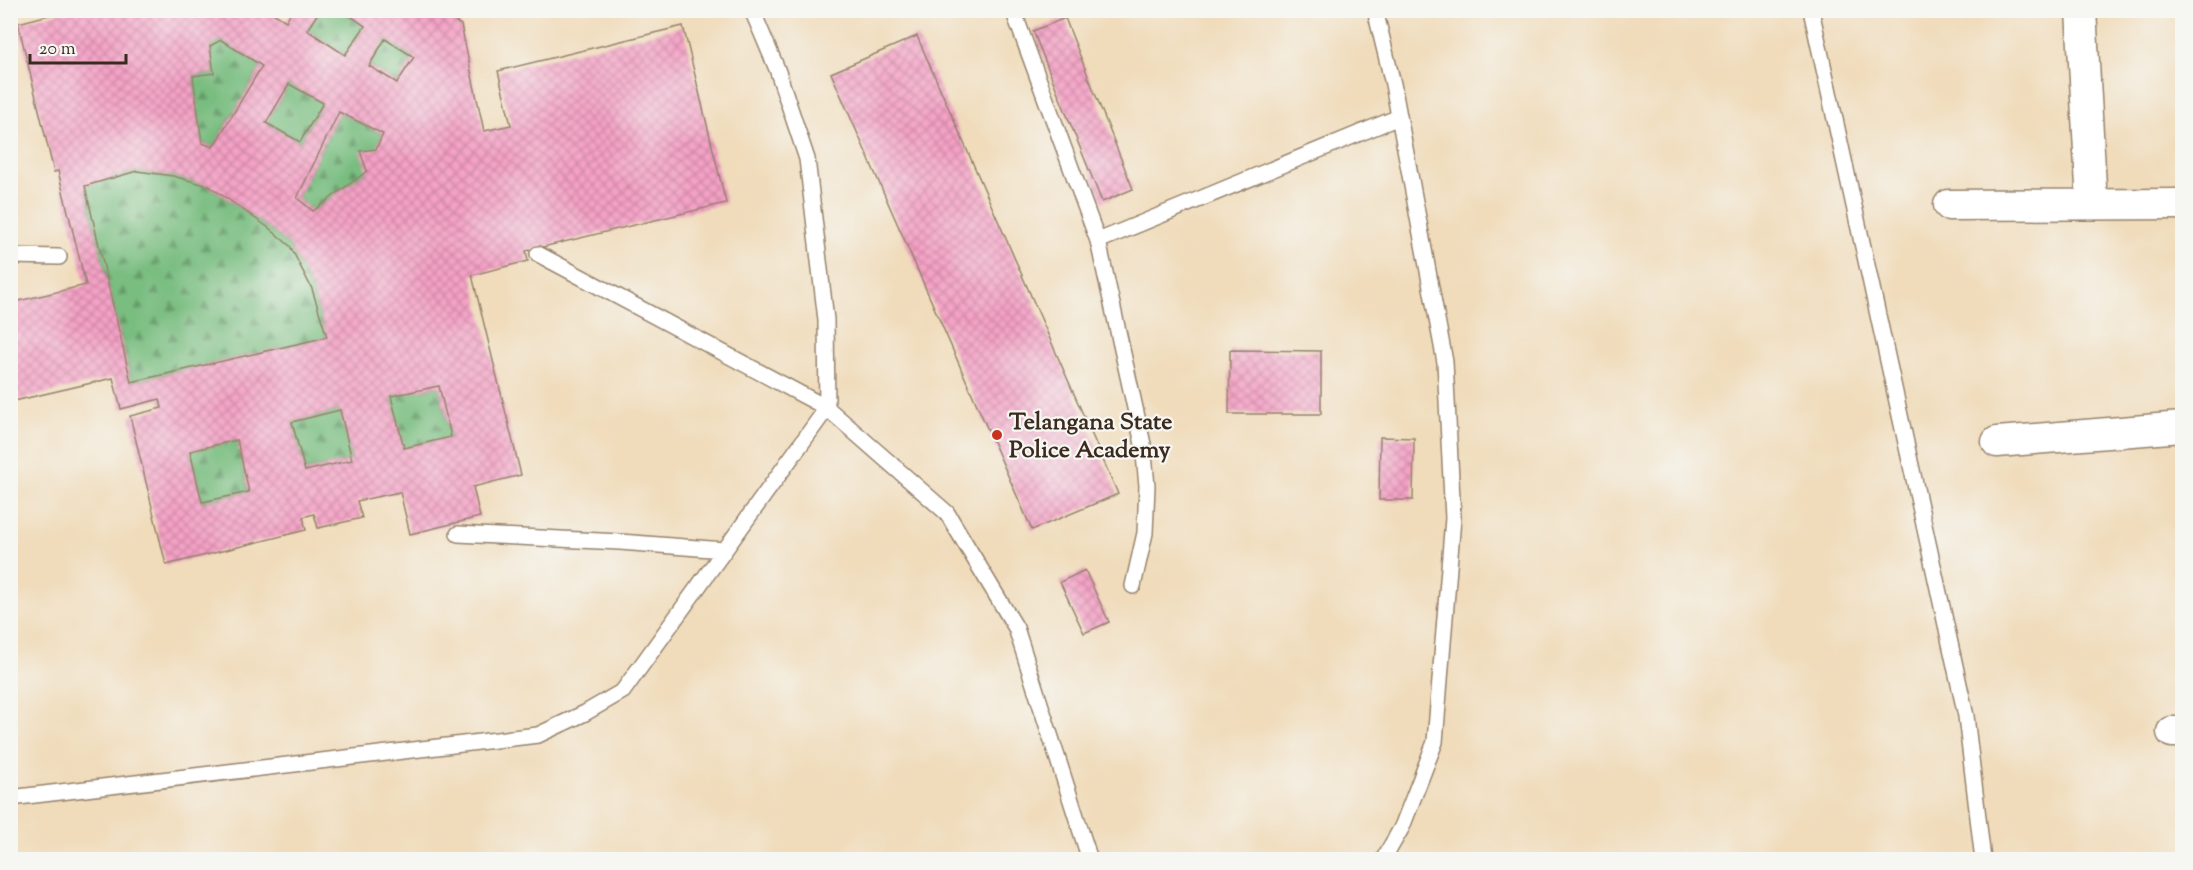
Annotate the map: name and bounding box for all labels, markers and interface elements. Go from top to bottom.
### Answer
scale bar [30,27,126,65]
text: 20 m [39,37,76,63]
place label: Telangana State Police Academy [1009,406,1172,468]
marker: Telangana State Police Academy [990,428,1004,442]

